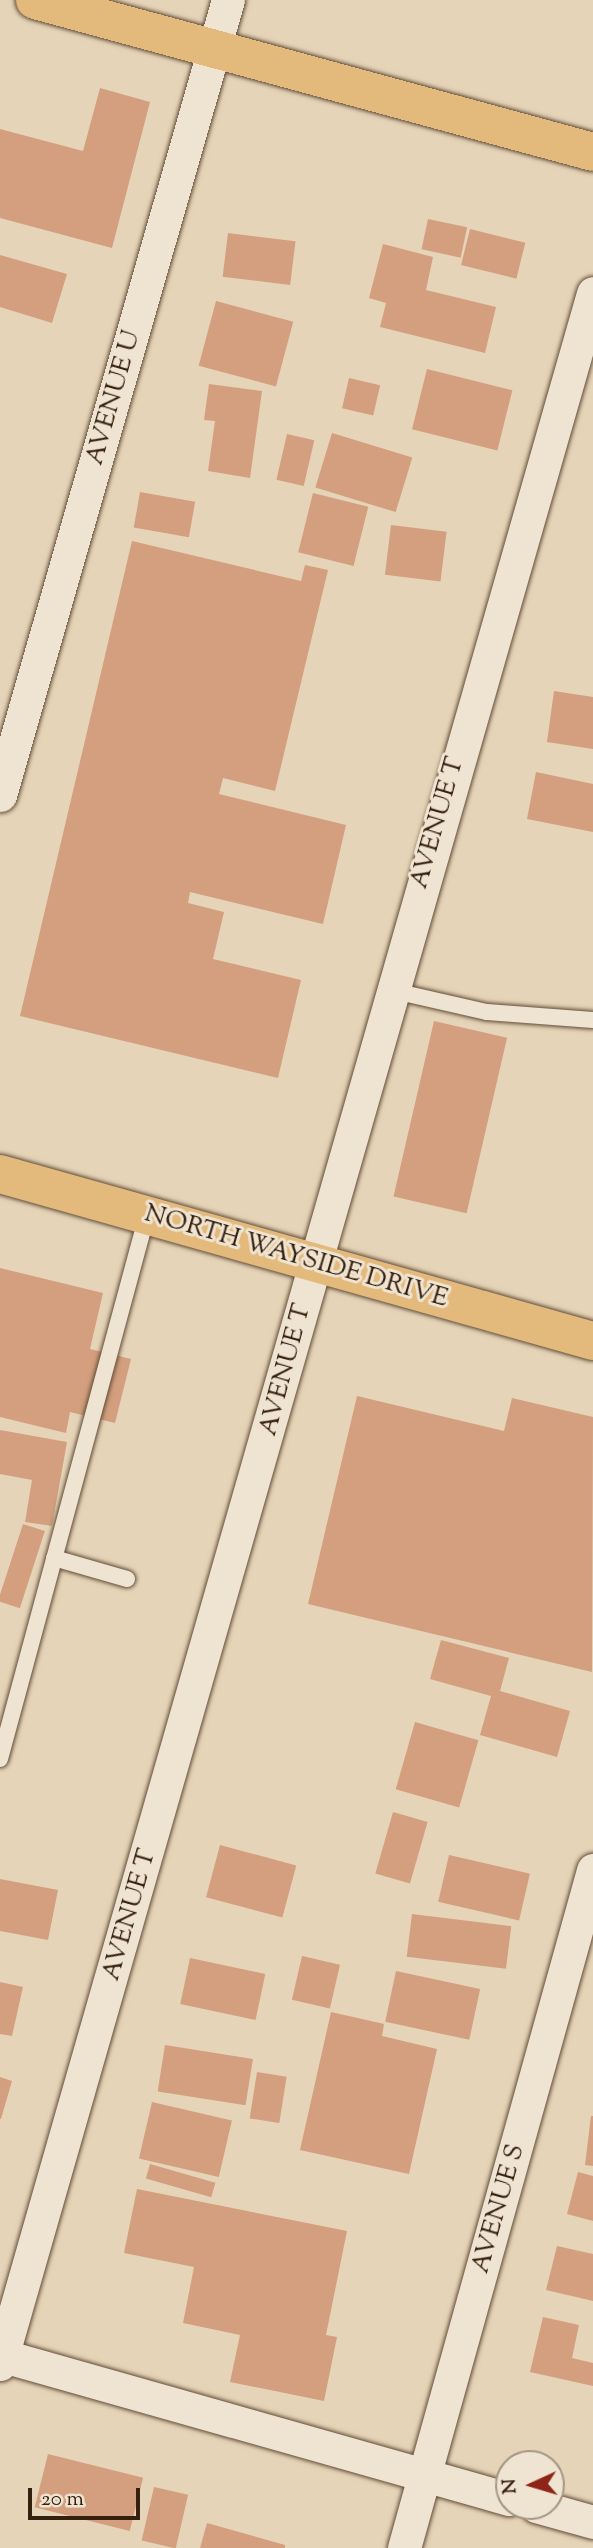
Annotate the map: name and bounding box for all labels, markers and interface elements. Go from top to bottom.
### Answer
street label: AVENUE U [80,327,148,469]
street label: AVENUE T [404,754,472,892]
street label: NORTH WAYSIDE DRIVE [141,1199,451,1315]
street label: AVENUE T [253,1300,319,1440]
street label: AVENUE T [96,1846,164,1984]
street label: AVENUE S [466,2141,532,2277]
north arrow [495,2450,565,2520]
scale bar [32,2474,144,2518]
text: N [497,2478,525,2495]
text: 20 m [41,2485,84,2515]

